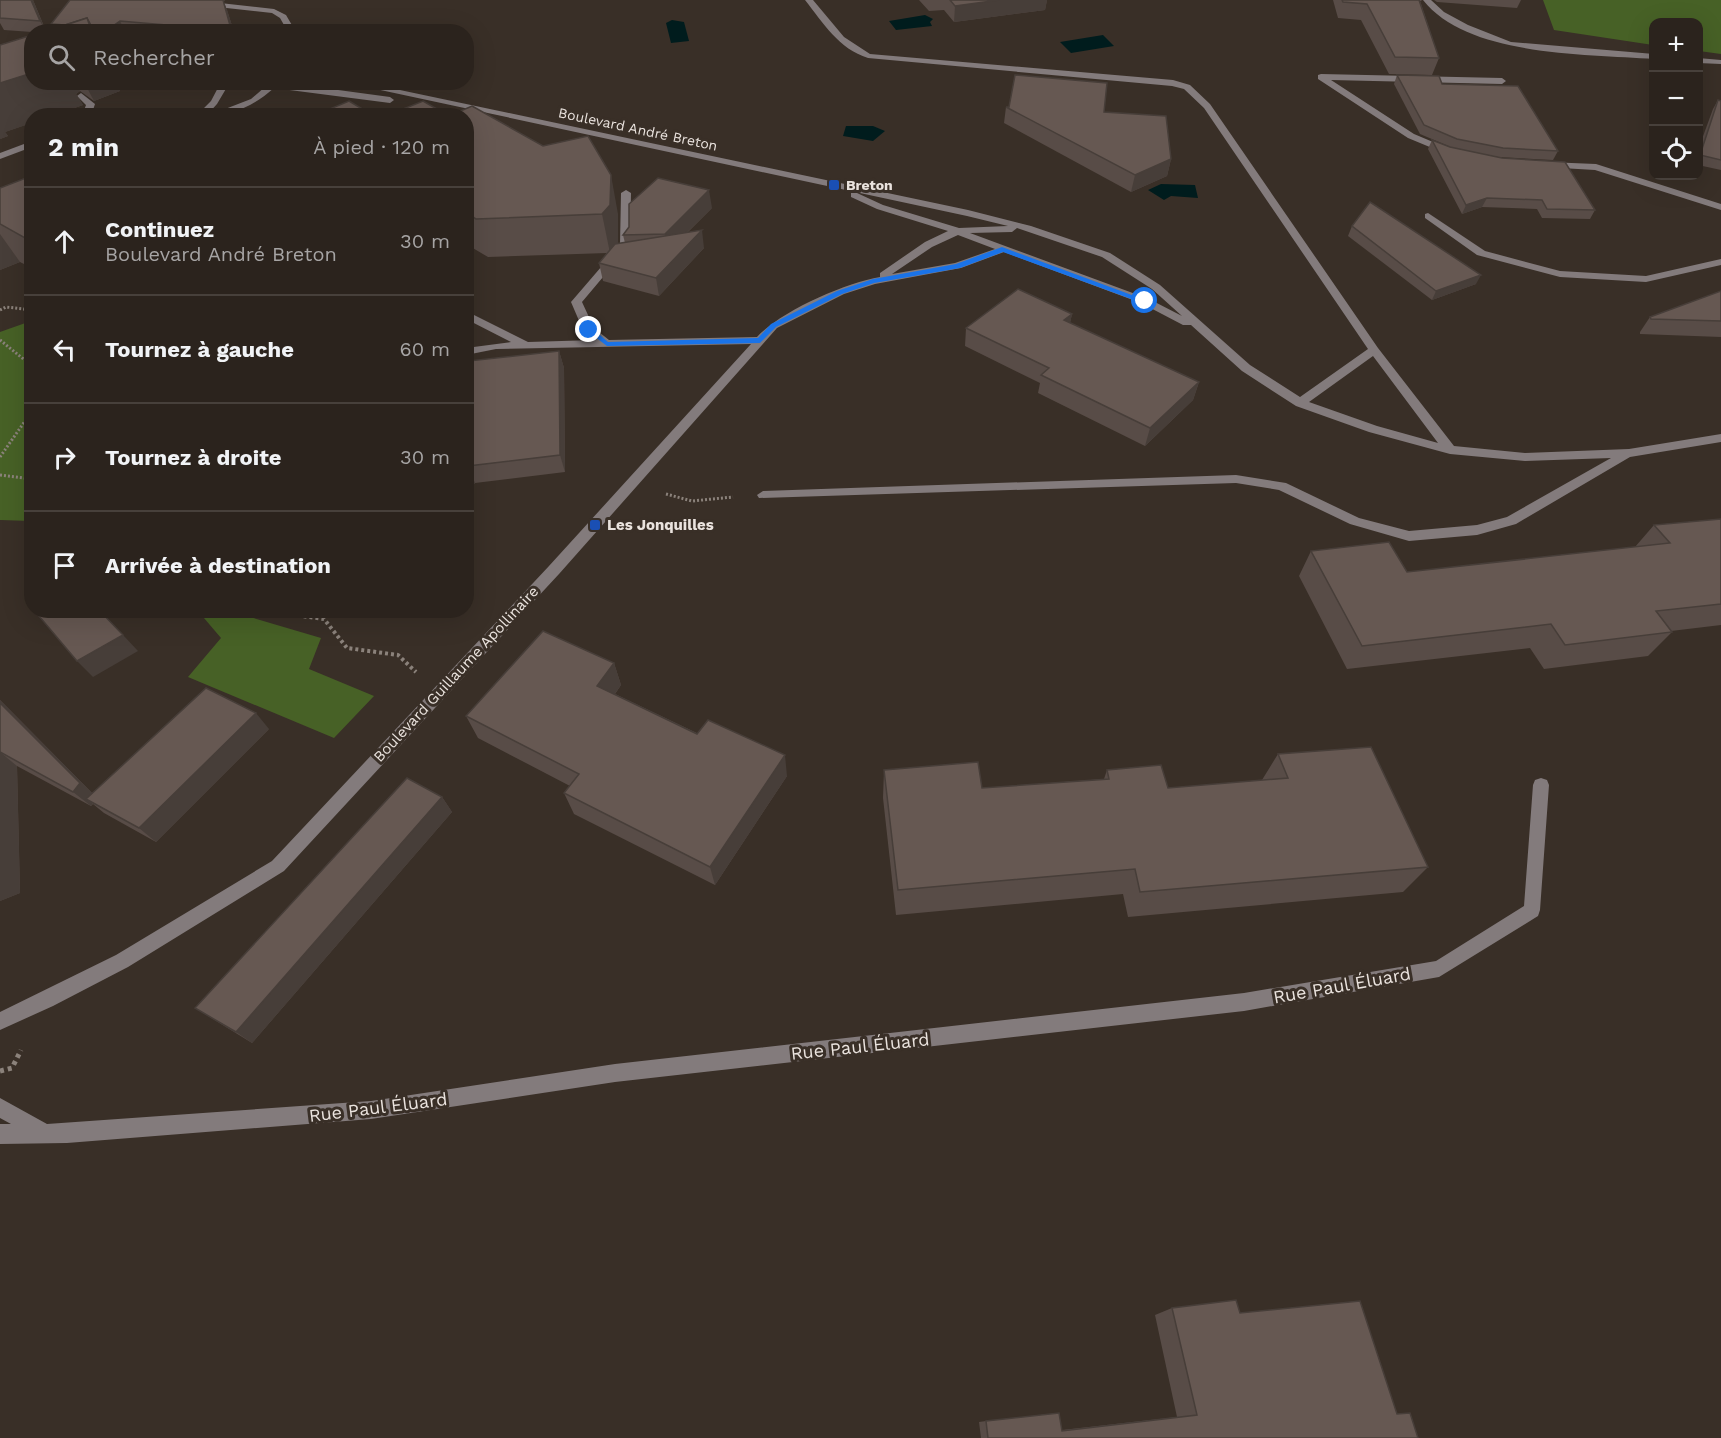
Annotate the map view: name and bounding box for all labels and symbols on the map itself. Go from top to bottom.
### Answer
street label: Boulevard André Breton [557,104,719,154]
place label: Breton [846,177,893,193]
marker: Breton [827,178,841,192]
route start [1131,287,1157,313]
route end [575,316,601,342]
place label: Les Jonquilles [607,516,714,534]
marker: Les Jonquilles [588,518,602,532]
street label: Boulevard Guillaume Apollinaire [370,582,542,766]
street label: Rue Paul Éluard [1272,963,1412,1007]
street label: Rue Paul Éluard [790,1028,930,1064]
street label: Rue Paul Éluard [308,1088,448,1126]

